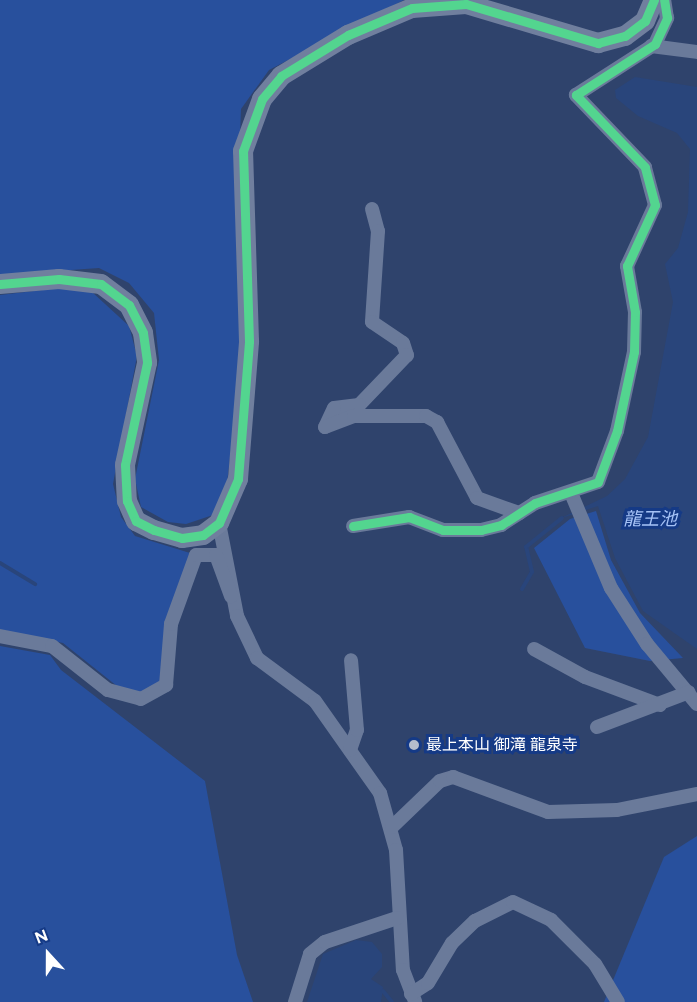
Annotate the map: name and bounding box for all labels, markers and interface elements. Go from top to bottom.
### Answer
water label: 龍王池 [623,508,677,530]
place label: 最上本山 御滝 龍泉寺 [426,735,578,755]
marker: 最上本山 御滝 龍泉寺 [407,738,421,752]
north arrow [18,924,78,984]
text: N [32,926,51,948]

